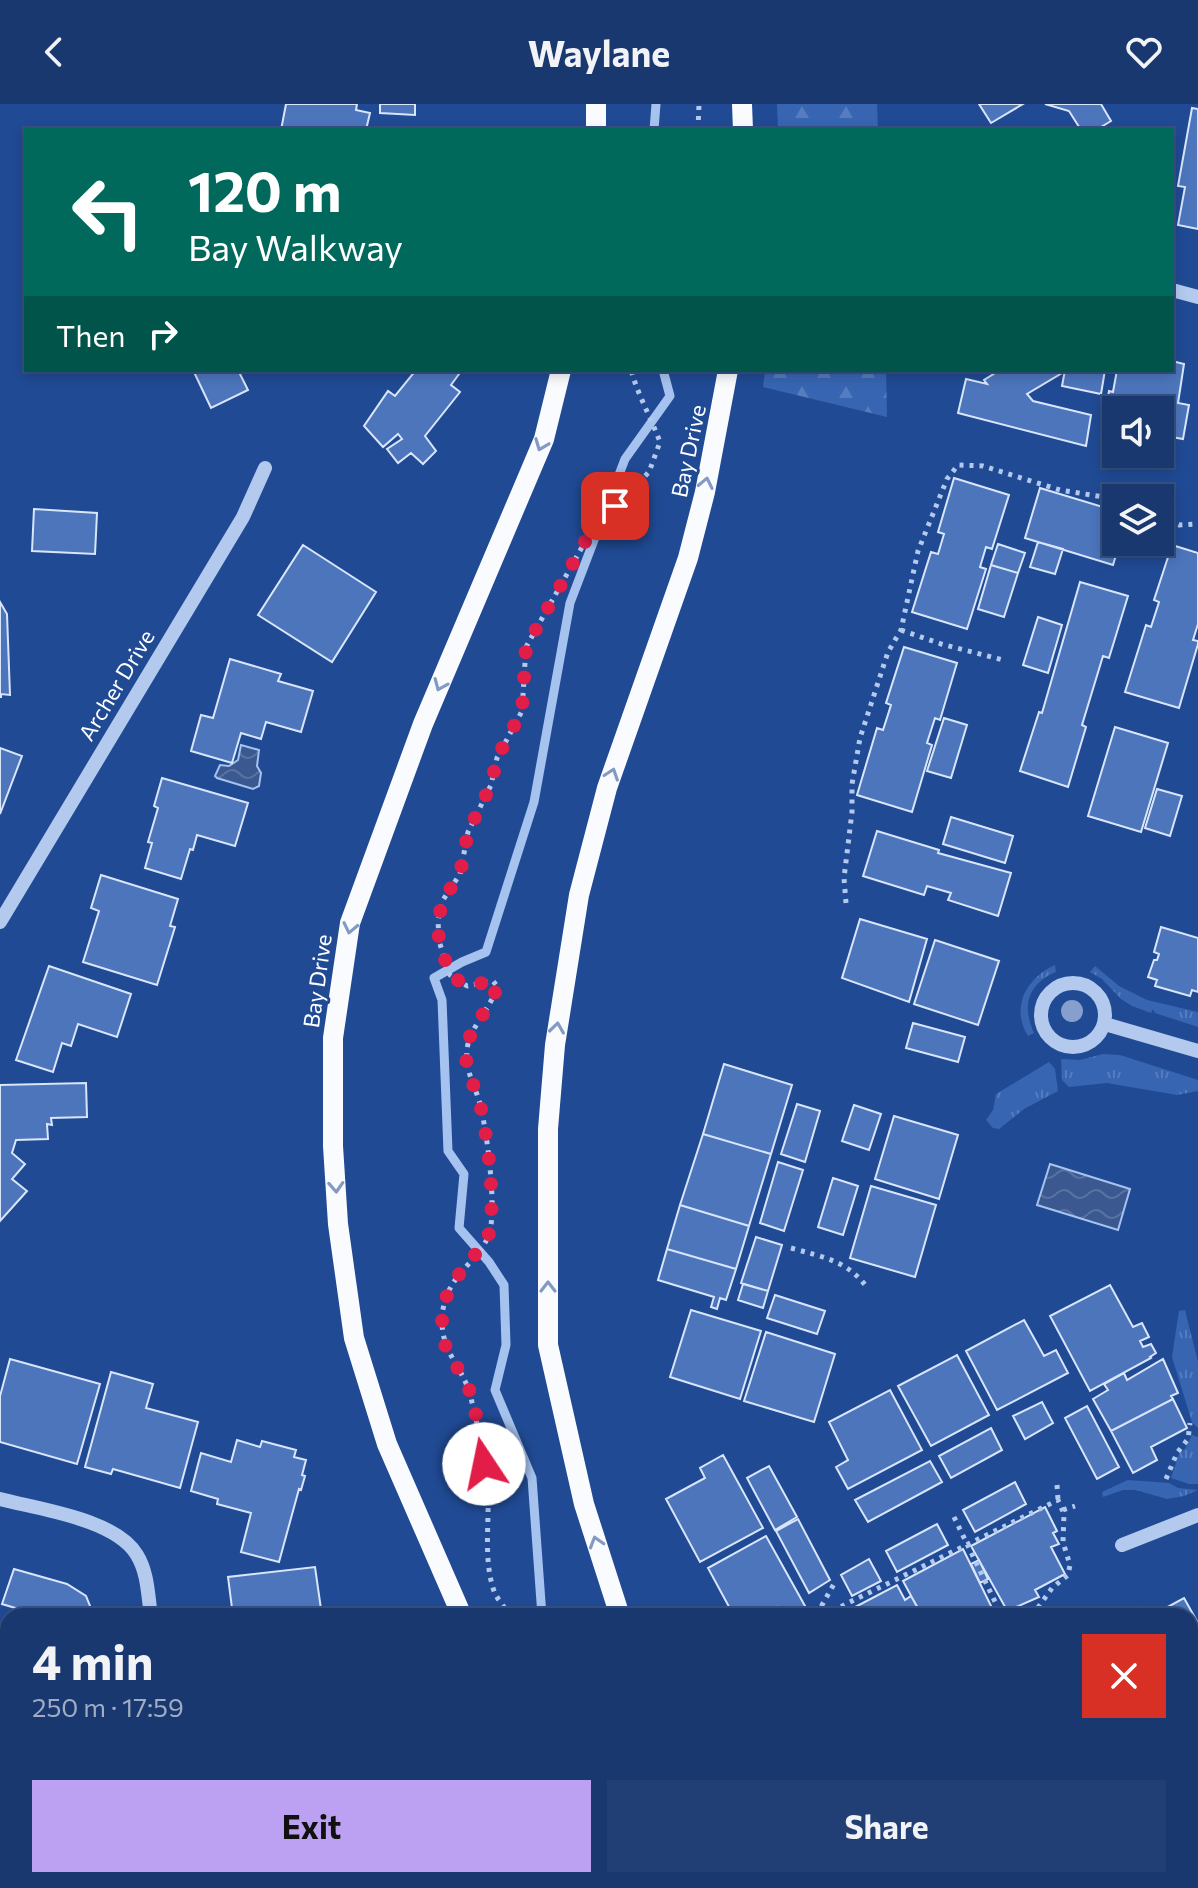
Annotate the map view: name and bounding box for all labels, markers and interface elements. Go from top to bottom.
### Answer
icon: back [32,30,76,74]
text: Waylane [528,30,670,74]
icon: heart [1122,30,1166,74]
text: 120 m [188,155,342,224]
icon: left [56,160,160,264]
text: Bay Walkway [188,224,403,268]
icon: right [141,312,185,356]
text: Then [56,316,125,353]
map controls [1102,396,1174,556]
button: sound [1102,396,1174,468]
street label: Bay Drive [665,402,711,500]
one-way arrow [534,437,551,451]
pin [581,472,649,540]
one-way arrow [697,477,714,490]
icon: arrive [593,484,637,528]
button: layers [1102,484,1174,556]
street label: Archer Drive [72,625,160,745]
one-way arrow [433,677,449,691]
one-way arrow [603,768,619,782]
one-way arrow [342,921,359,935]
street label: Bay Drive [297,932,337,1030]
one-way arrow [548,1021,565,1035]
one-way arrow [327,1181,344,1194]
one-way arrow [539,1280,557,1293]
position arrow [442,1422,526,1506]
one-way arrow [589,1535,605,1549]
text: 4 min [32,1631,154,1690]
button: close [1082,1634,1166,1718]
text: 250 m · 17:59 [32,1691,184,1722]
button: Exit [32,1780,591,1872]
button: Share [607,1780,1166,1872]

